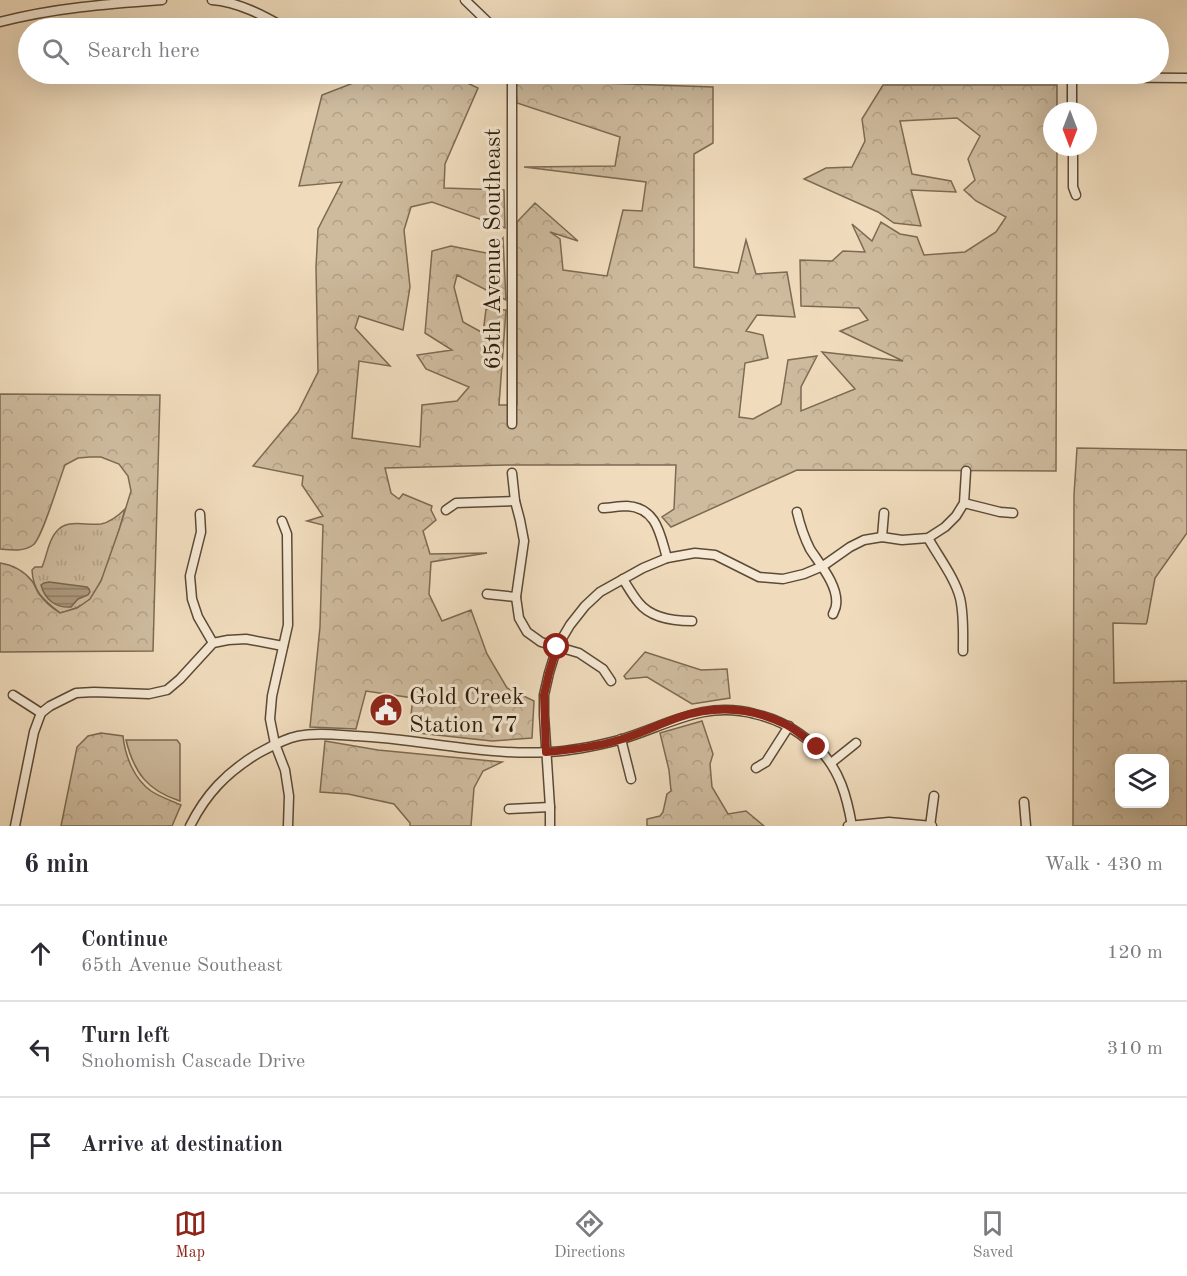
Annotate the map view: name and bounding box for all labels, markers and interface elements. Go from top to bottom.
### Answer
search box [18,18,1169,84]
icon: search [39,35,72,68]
text: Search here [87,40,200,62]
north arrow [1043,102,1097,156]
street label: 65th Avenue Southeast [482,128,506,370]
route start [543,633,569,659]
place label: Gold Creek Station 77 [409,686,524,738]
public building icon: Gold Creek Station 77 [368,692,404,728]
route end [803,733,829,759]
map controls [1115,754,1169,808]
button: layers [1115,754,1169,808]
text: 6 min [24,852,89,878]
text: Walk · 430 m [1044,855,1163,875]
text: Continue [81,929,168,951]
icon: ahead [24,937,57,970]
text: 120 m [1107,943,1163,963]
text: 65th Avenue Southeast [81,956,282,976]
text: Turn left [81,1025,170,1047]
icon: left [24,1033,57,1066]
text: 310 m [1107,1039,1163,1059]
text: Snohomish Cascade Drive [81,1052,305,1072]
icon: arrive [24,1129,57,1162]
text: Arrive at destination [81,1134,283,1156]
tab: Map [174,1207,207,1263]
tab: Directions [554,1207,625,1263]
tab: Saved [973,1207,1013,1263]

